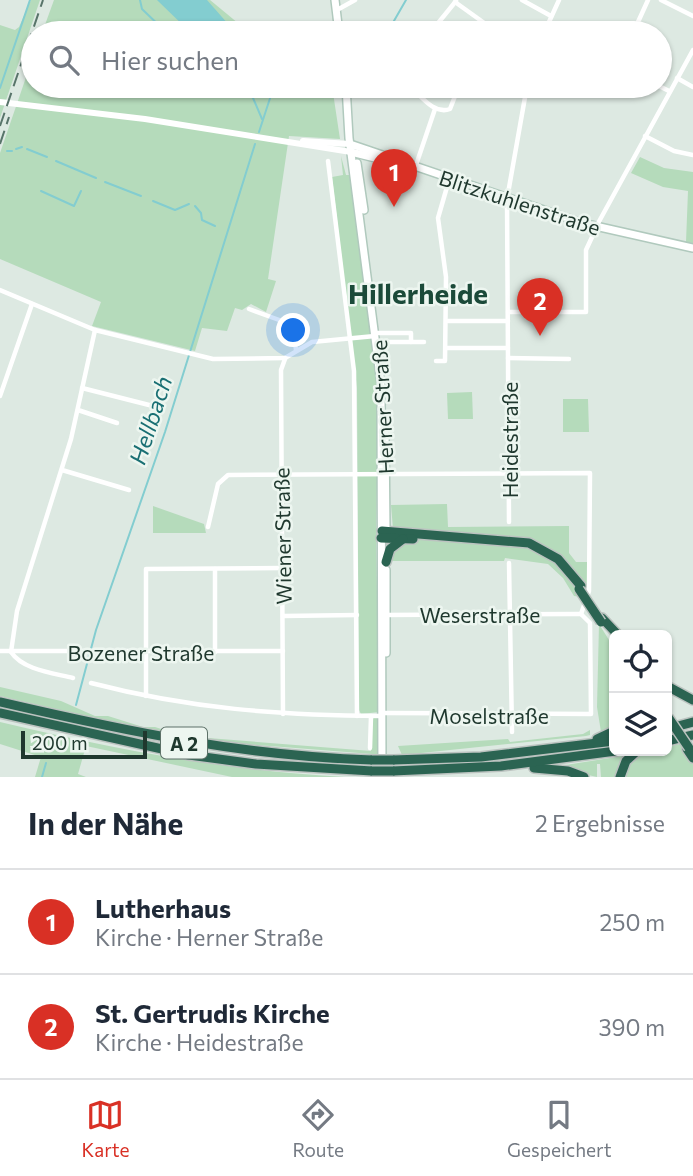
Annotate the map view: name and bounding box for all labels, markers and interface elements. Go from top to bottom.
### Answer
search box [21,21,672,98]
icon: search [45,41,83,79]
text: Hier suchen [101,44,239,75]
pin: 1 [371,149,417,207]
street label: Blitzkuhlenstraße [436,164,604,240]
district label: Hillerheide [348,276,488,310]
pin: 2 [517,278,563,336]
your location [276,313,310,347]
street label: Herner Straße [366,339,398,475]
water label: Hellbach [123,372,177,468]
street label: Heidestraße [497,382,522,498]
street label: Wiener Straße [268,467,296,605]
street label: Weserstraße [420,602,540,627]
map controls [609,630,672,756]
button: locate [609,630,672,693]
street label: Bozener Straße [68,640,214,665]
button: layers [609,693,672,756]
street label: Moselstraße [429,703,549,728]
scale bar [21,728,147,760]
road number: A 2 [161,728,207,758]
text: 200 m [32,731,88,754]
text: In der Nähe [28,804,183,841]
text: 2 Ergebnisse [535,809,665,837]
text: Lutherhaus [95,892,231,923]
text: 1 [46,908,56,936]
text: 250 m [600,908,665,936]
text: Kirche · Herner Straße [95,923,323,951]
text: St. Gertrudis Kirche [95,997,330,1028]
text: 2 [44,1013,58,1041]
text: 390 m [598,1013,665,1041]
text: Kirche · Heidestraße [95,1028,304,1056]
tab: Karte [81,1096,129,1161]
tab: Route [292,1096,344,1161]
tab: Gespeichert [507,1096,612,1161]

